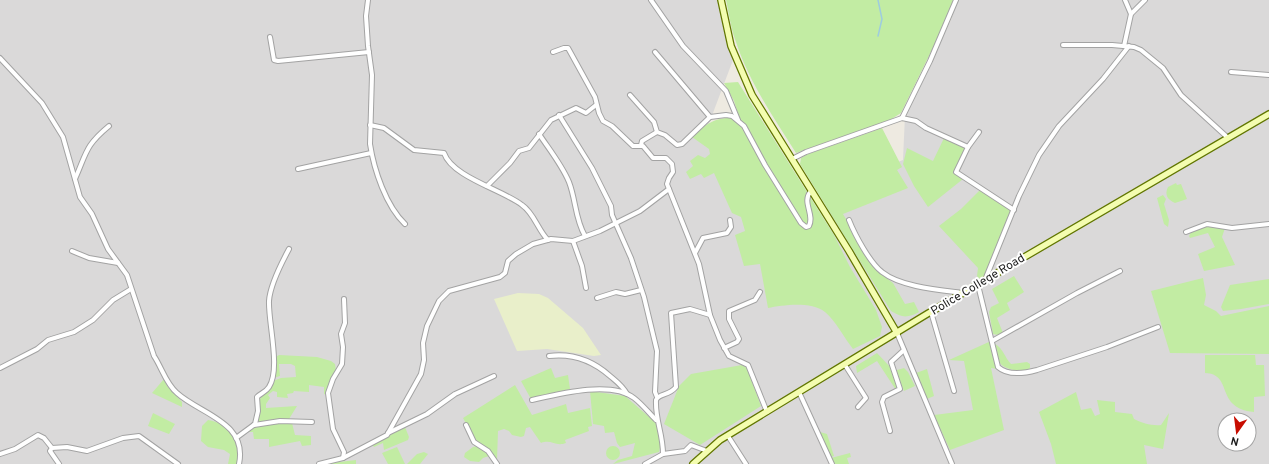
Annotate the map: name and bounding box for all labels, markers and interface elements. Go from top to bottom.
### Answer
street label: Police College Road [928,251,1028,319]
north arrow [1217,412,1257,452]
text: N [1229,433,1240,448]

